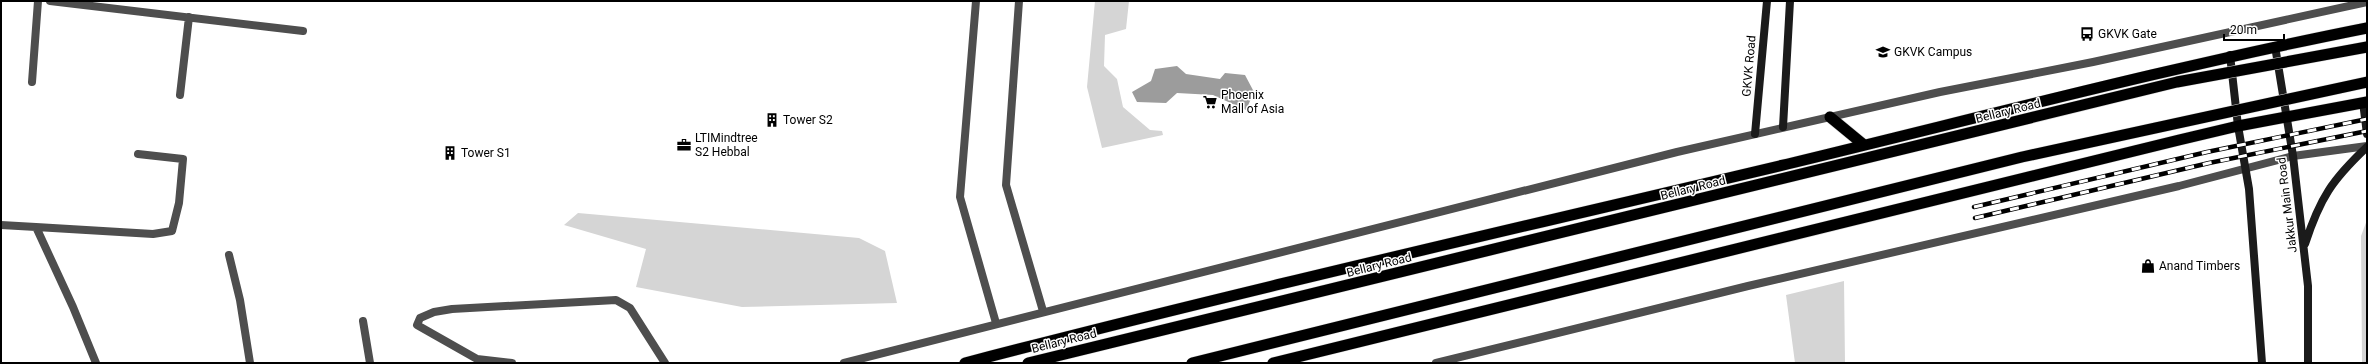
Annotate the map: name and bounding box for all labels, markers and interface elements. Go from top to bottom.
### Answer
scale bar [2224,16,2284,42]
text: 20 m [2230,23,2257,37]
bus stop icon: GKVK Gate [2079,26,2095,42]
place label: GKVK Gate [2098,27,2157,41]
street label: GKVK Road [1739,35,1759,97]
school or university icon: GKVK Campus [1875,44,1891,60]
place label: GKVK Campus [1894,45,1972,59]
place label: Phoenix Mall of Asia [1221,88,1284,116]
supermarket icon: Phoenix Mall of Asia [1202,94,1218,110]
street label: Bellary Road [1974,96,2042,126]
building icon: Tower S2 [764,112,780,128]
place label: Tower S2 [783,113,833,127]
place label: LTIMindtree S2 Hebbal [695,131,758,159]
office icon: LTIMindtree S2 Hebbal [676,137,692,153]
building icon: Tower S1 [442,145,458,161]
place label: Tower S1 [461,146,511,160]
street label: Jakkur Main Road [2274,156,2300,254]
street label: Bellary Road [1659,173,1727,203]
street label: Bellary Road [1345,250,1413,280]
shop icon: Anand Timbers [2140,258,2156,274]
place label: Anand Timbers [2159,259,2240,273]
street label: Bellary Road [1030,326,1098,356]

